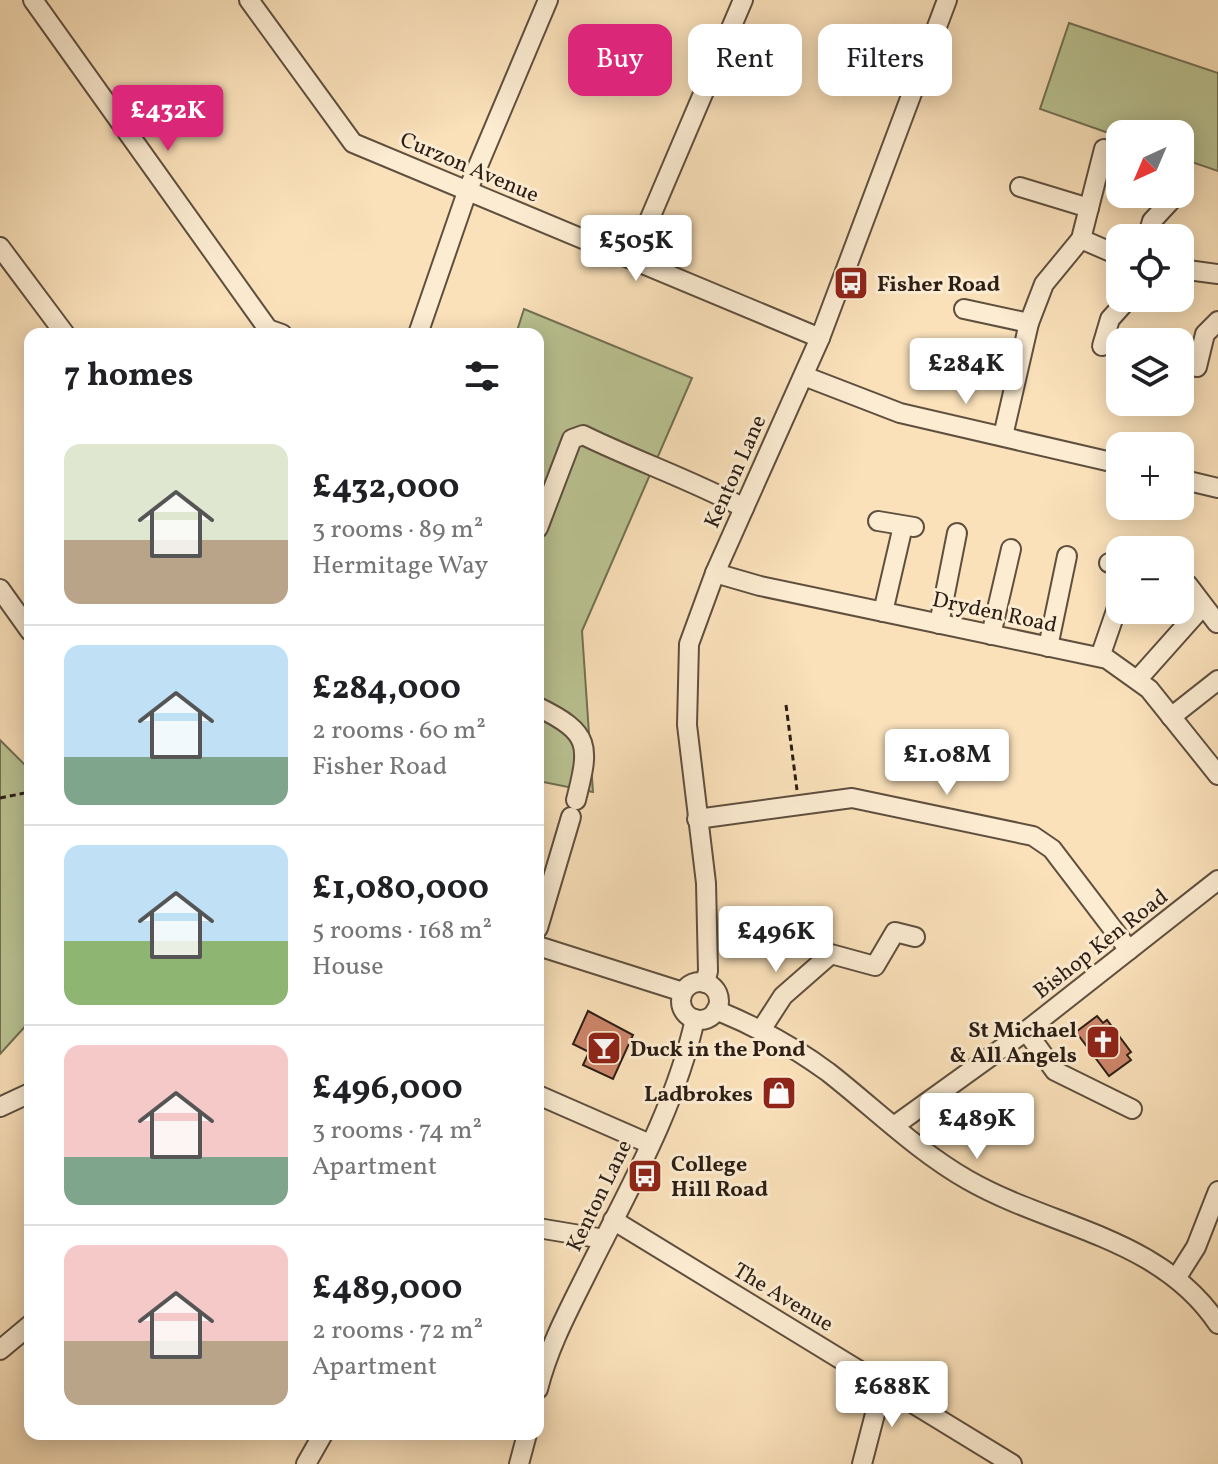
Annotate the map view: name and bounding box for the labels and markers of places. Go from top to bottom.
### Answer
pin: £432K [112,85,224,153]
pin: £505K [580,215,692,283]
bus stop icon: Fisher Road [832,264,870,302]
place label: Fisher Road [877,270,1000,301]
pin: £284K [910,338,1022,406]
pin: £1.08M [882,729,1012,797]
pin: £496K [720,906,832,974]
place label: St Michael & All Angels [950,1016,1077,1072]
church icon: St Michael & All Angels [1084,1023,1122,1061]
bar icon: Duck in the Pond [585,1029,623,1067]
place label: Duck in the Pond [630,1035,806,1066]
shop icon: Ladbrokes [760,1074,798,1112]
place label: Ladbrokes [644,1080,753,1111]
pin: £489K [921,1093,1033,1161]
place label: College Hill Road [671,1150,768,1206]
bus stop icon: College Hill Road [626,1157,664,1195]
pin: £688K [836,1361,948,1429]

